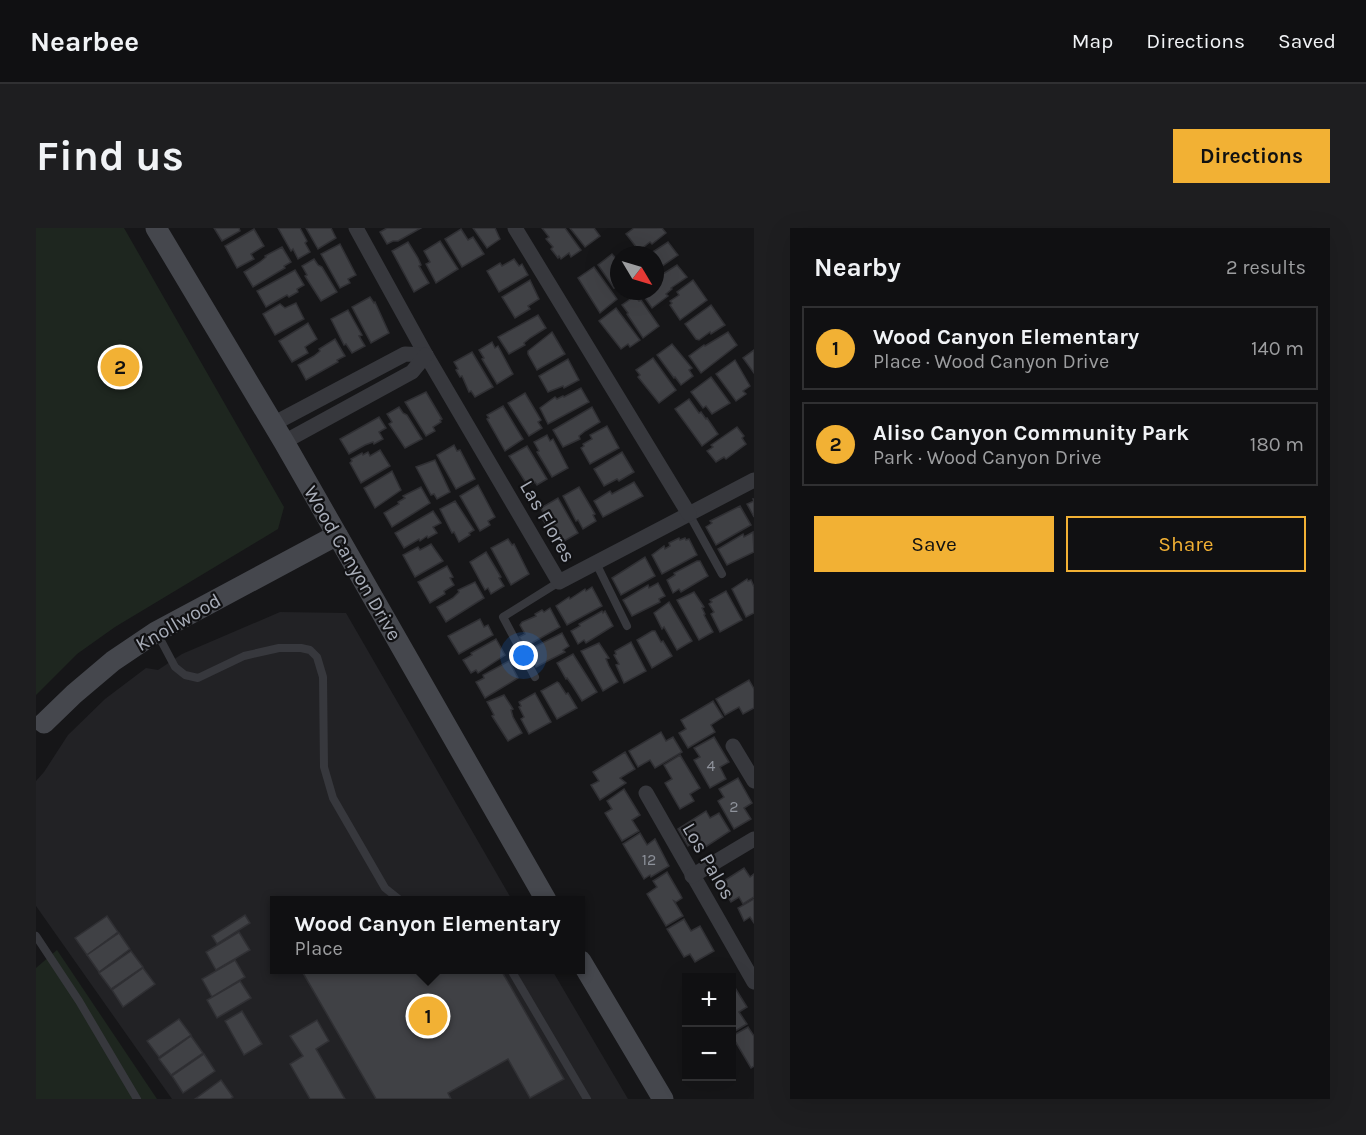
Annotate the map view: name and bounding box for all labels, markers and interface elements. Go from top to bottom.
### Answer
text: Nearbee [30,25,139,58]
text: Map [1072,29,1113,53]
text: Directions [1146,29,1245,53]
text: Saved [1278,29,1336,53]
button: Directions [1173,129,1330,183]
text: Find us [36,131,184,181]
north arrow [610,246,664,300]
text: Nearby [814,252,901,283]
text: 2 results [1226,256,1306,279]
text: Wood Canyon Elementary [873,324,1139,350]
text: 1 [832,337,839,360]
text: 140 m [1251,337,1304,360]
pin: 2 [100,344,140,390]
text: Place · Wood Canyon Drive [873,350,1109,373]
text: Aliso Canyon Community Park [873,420,1189,446]
text: 2 [829,433,842,456]
text: 180 m [1250,433,1304,456]
text: Park · Wood Canyon Drive [873,446,1101,469]
street label: Las Flores [515,476,580,566]
street label: Wood Canyon Drive [299,482,406,645]
button: Save [814,516,1054,572]
button: Share [1066,516,1306,572]
street label: Knollwood [132,589,225,656]
your location [509,641,538,670]
house number: 4 [707,756,716,775]
house number: 2 [729,797,739,816]
street label: Los Palos [677,819,740,904]
house number: 12 [642,850,656,869]
popup [270,896,585,974]
text: Wood Canyon Elementary [295,911,561,937]
text: Place [295,937,343,960]
map controls [682,973,736,1081]
button: + [682,973,736,1027]
pin: 1 [408,994,448,1038]
button: − [682,1027,736,1081]

